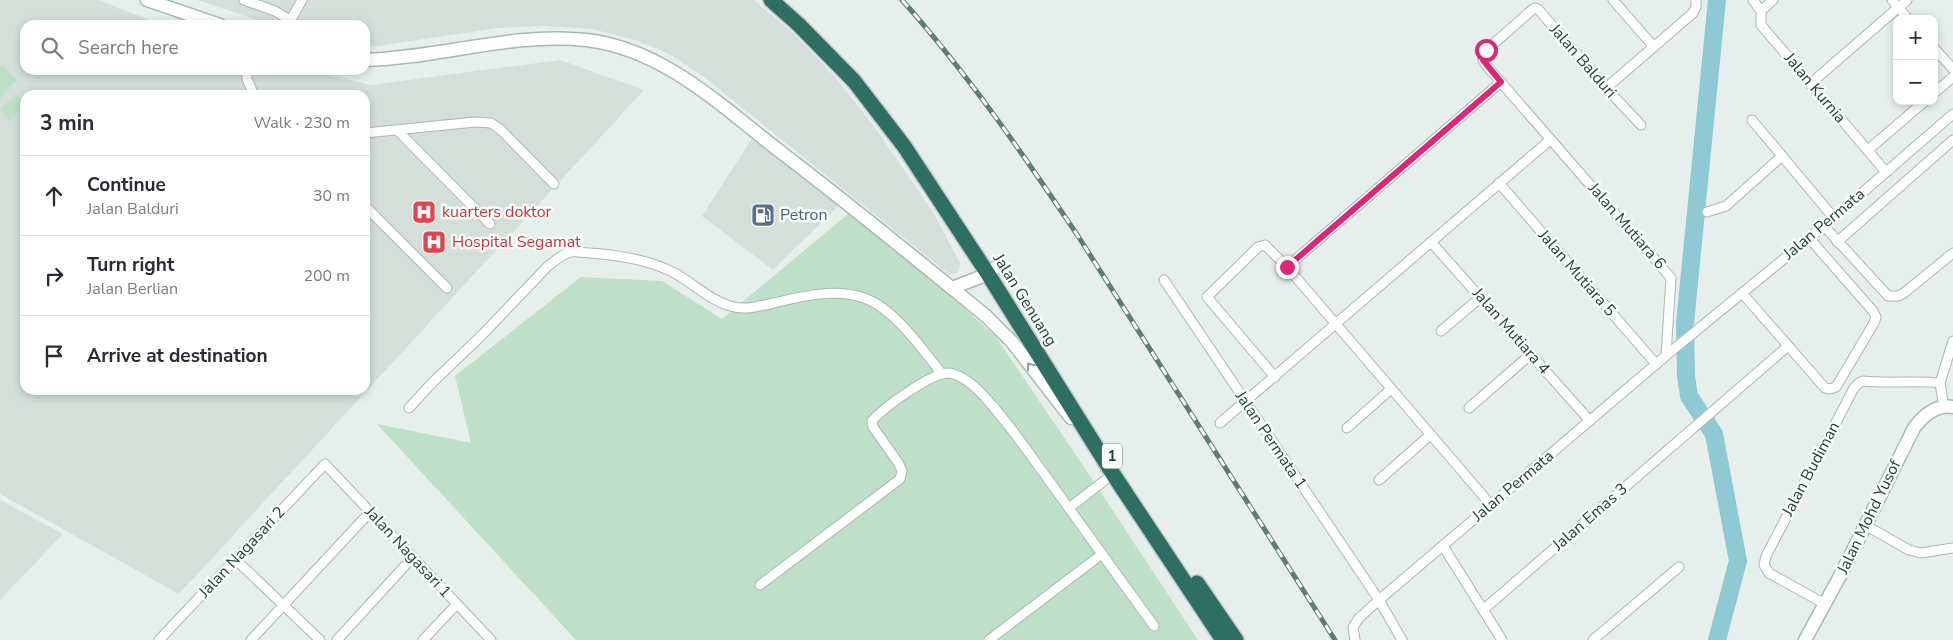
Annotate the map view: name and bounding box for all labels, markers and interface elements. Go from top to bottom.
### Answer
map controls [1893,15,1938,105]
button: + [1893,15,1938,60]
street label: Jalan Balduri [1544,18,1621,103]
search box [20,20,370,75]
icon: search [38,34,66,62]
text: Search here [78,35,179,61]
route start [1475,39,1498,62]
street label: Jalan Kurnia [1778,47,1851,128]
button: − [1893,60,1938,105]
text: 3 min [40,109,94,137]
text: Walk · 230 m [254,112,350,134]
text: Continue [87,172,166,198]
street label: Jalan Mutiara 6 [1582,177,1671,274]
icon: ahead [40,182,68,210]
street label: Jalan Permata [1778,183,1870,265]
text: 30 m [313,185,350,207]
text: Jalan Balduri [87,198,179,220]
hospital icon: kuarters doktor [411,199,437,225]
place label: kuarters doktor [442,201,552,223]
fuel station icon: Petron [750,202,776,228]
place label: Petron [780,204,828,226]
street label: Jalan Mutiara 5 [1532,224,1621,321]
hospital icon: Hospital Segamat [421,229,447,255]
place label: Hospital Segamat [452,231,581,253]
street label: Jalan Genuang [987,249,1062,350]
text: Turn right [87,252,174,278]
route end [1276,256,1299,279]
icon: right [40,262,68,290]
text: 200 m [303,265,350,287]
text: Jalan Berlian [87,278,178,300]
street label: Jalan Mutiara 4 [1466,282,1555,379]
icon: arrive [40,342,68,370]
text: Arrive at destination [87,343,268,369]
one-way arrow [1028,363,1036,372]
street label: Jalan Permata 1 [1229,386,1312,493]
street label: Jalan Budiman [1776,418,1845,521]
road number: 1 [1102,444,1122,468]
street label: Jalan Permata [1467,445,1559,527]
street label: Jalan Mohd Yusof [1831,456,1906,579]
street label: Jalan Emas 3 [1547,478,1632,556]
street label: Jalan Nagasari 2 [193,501,290,603]
street label: Jalan Nagasari 1 [359,501,456,603]

